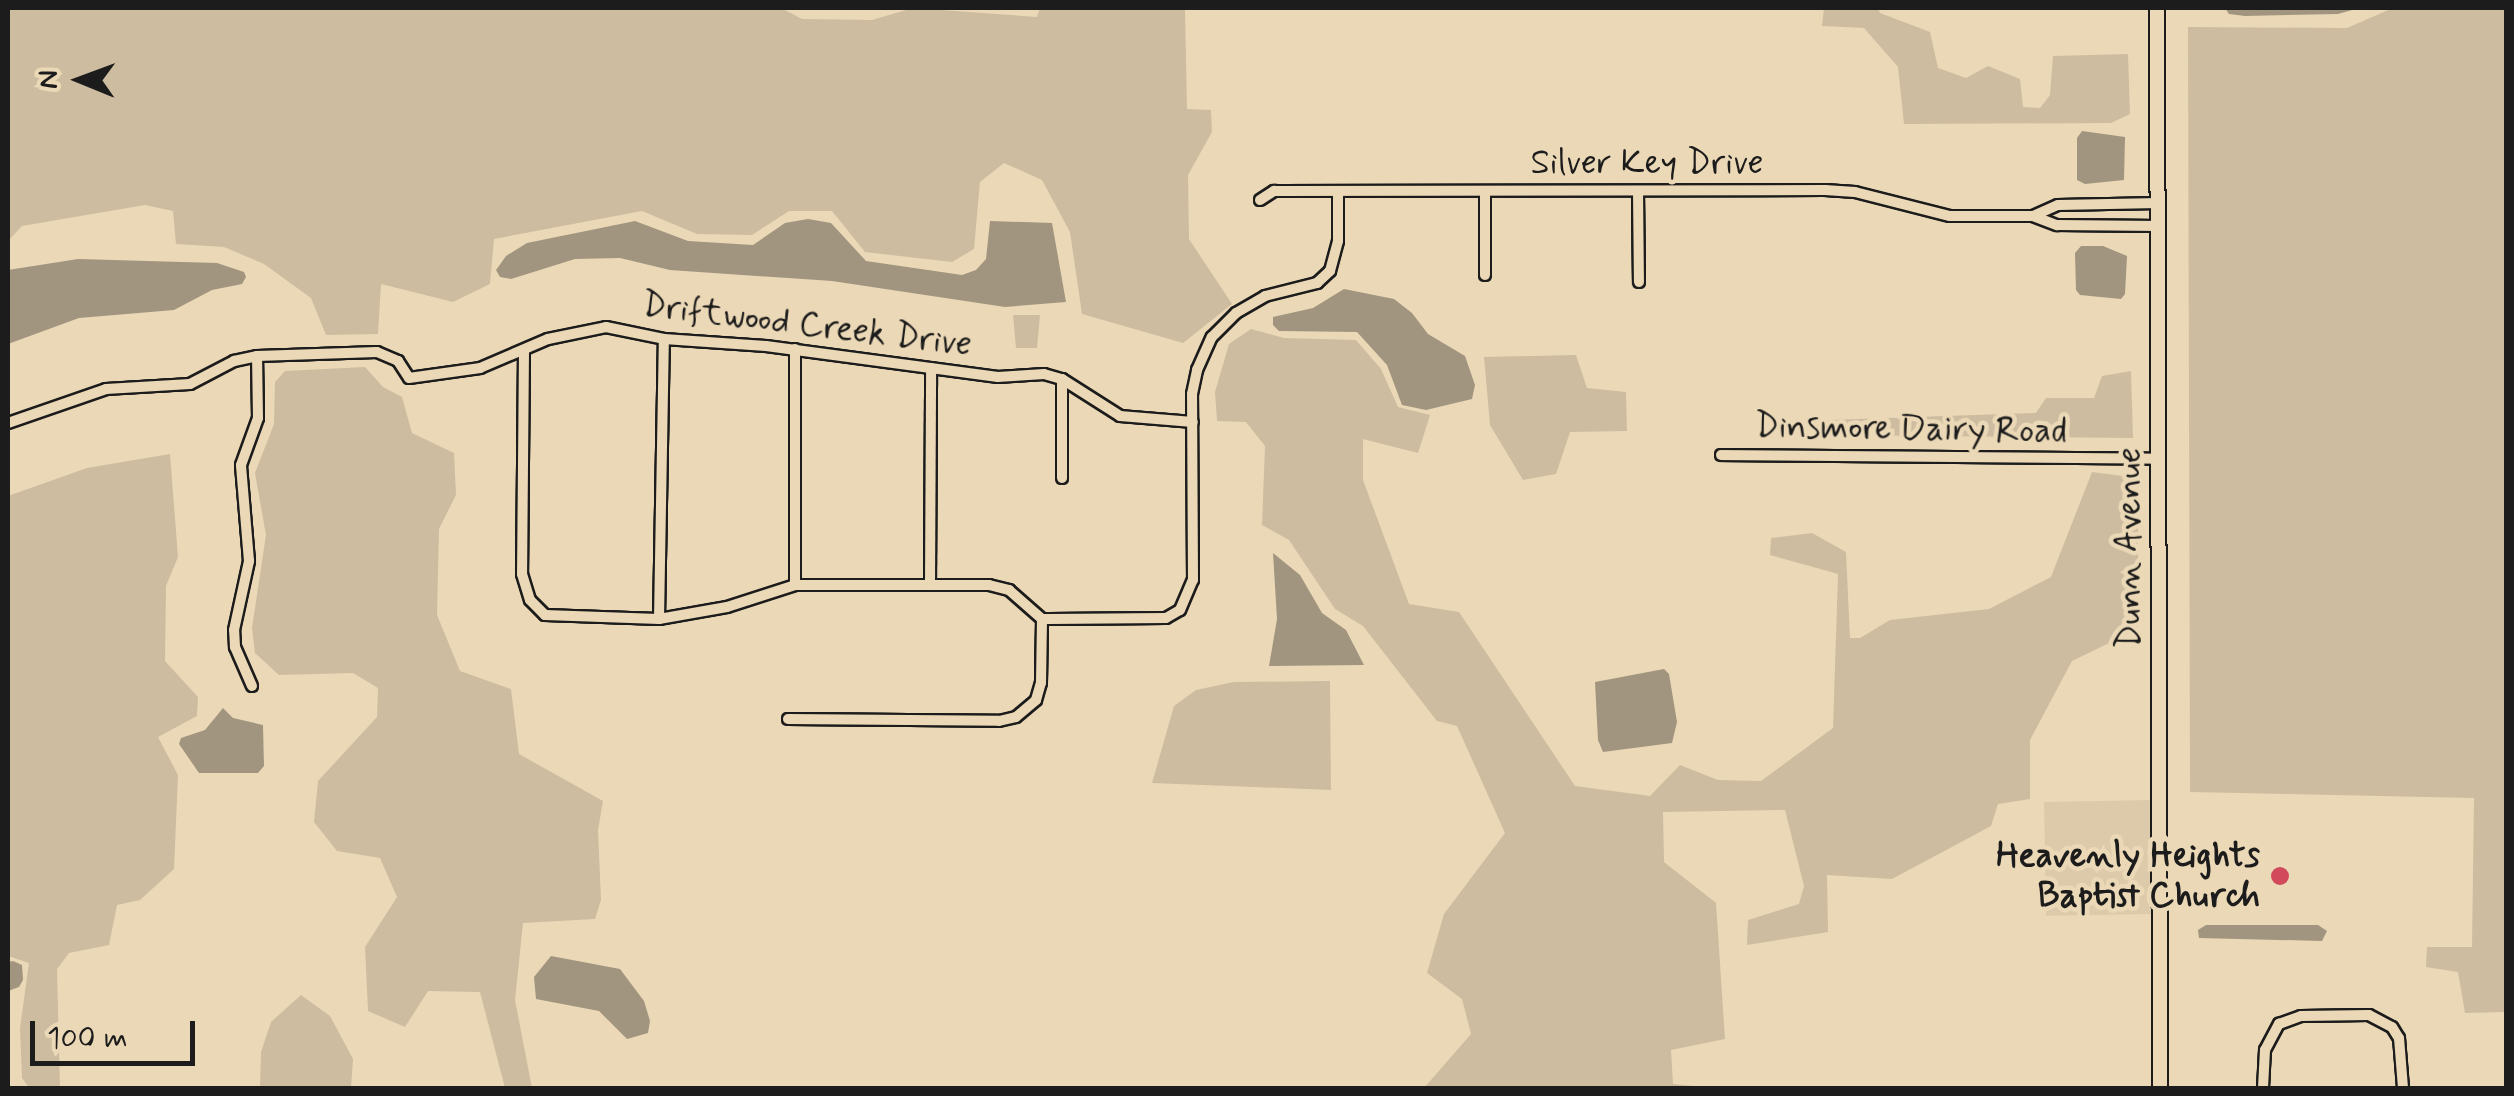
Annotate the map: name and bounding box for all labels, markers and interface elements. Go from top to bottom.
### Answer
north arrow [30,30,130,130]
text: N [31,70,68,89]
street label: Silver Key Drive [1529,142,1765,184]
street label: Driftwood Creek Drive [640,284,974,366]
street label: Dinsmore Dairy Road [1757,405,2065,453]
street label: Dunn Avenue [2109,445,2151,651]
place label: Heavenly Heights Baptist Church [1996,835,2260,917]
marker: Heavenly Heights Baptist Church [2269,865,2291,887]
scale bar [35,1001,200,1063]
text: 100 m [47,1019,128,1058]

